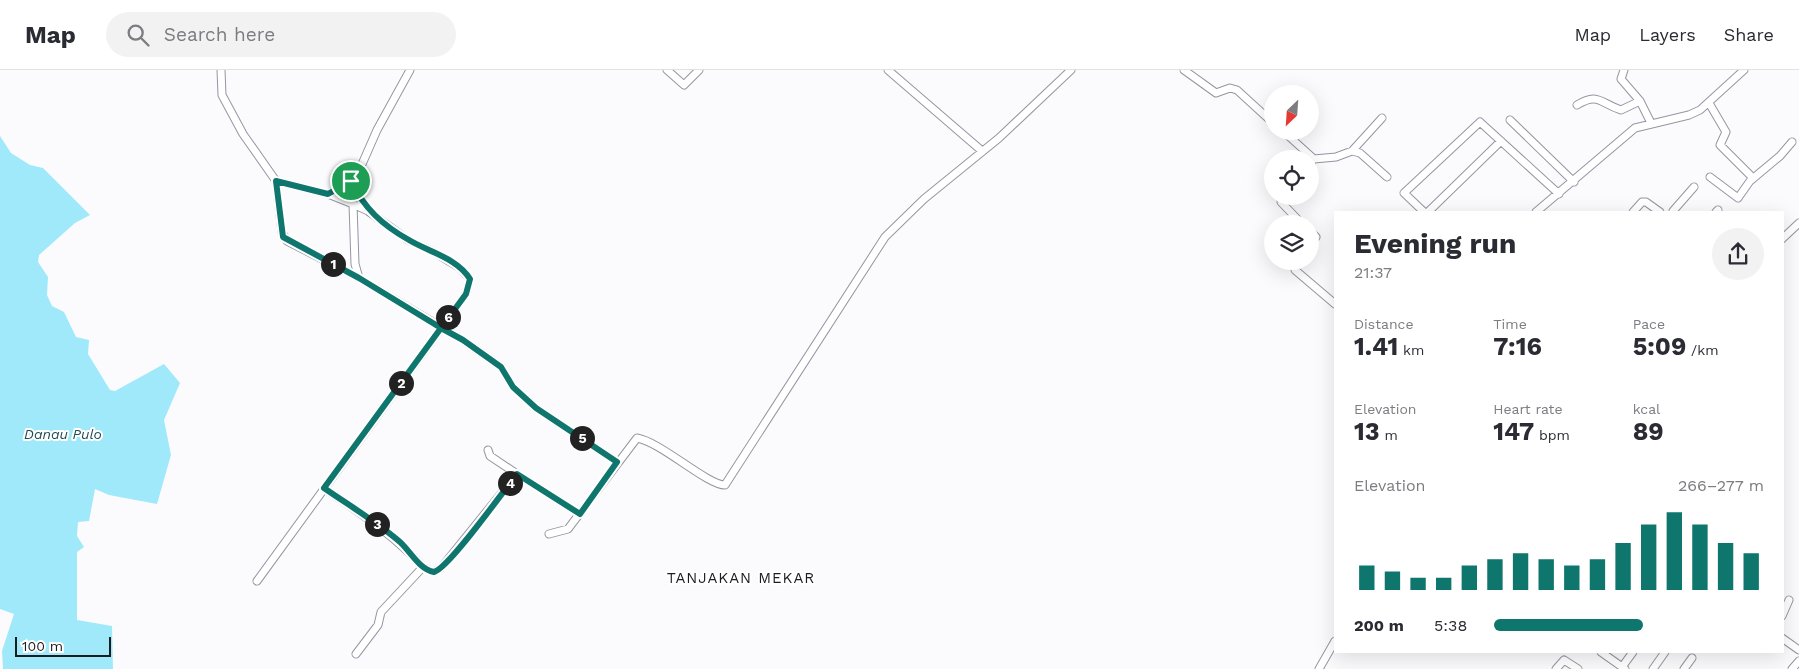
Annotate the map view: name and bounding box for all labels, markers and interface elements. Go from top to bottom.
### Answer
search box [106,12,456,57]
text: Map [25,21,76,49]
icon: search [124,21,152,49]
text: Search here [164,23,275,46]
text: Map [1574,24,1611,45]
text: Layers [1639,24,1696,45]
text: Share [1724,24,1774,45]
north arrow [1264,85,1319,140]
map controls [1264,85,1319,270]
button: locate [1264,150,1319,205]
pin [330,160,372,202]
icon: arrive [337,167,365,195]
button: layers [1264,215,1319,270]
text: Evening run [1354,227,1516,260]
button: share [1712,228,1764,280]
pin: 1 [320,252,346,276]
text: 1 [330,256,337,272]
text: 21:37 [1354,263,1392,282]
pin: 6 [436,304,460,330]
text: 6 [444,309,453,325]
text: Distance [1354,316,1414,332]
text: Time [1493,316,1527,332]
text: Pace [1633,316,1665,332]
text: 1.41 [1354,332,1398,361]
text: 7:16 [1493,332,1542,361]
text: 5:09 [1633,332,1686,361]
text: km [1398,342,1424,358]
text: /km [1686,342,1718,358]
pin: 2 [388,370,414,396]
text: 2 [397,375,406,391]
text: Elevation [1354,401,1417,417]
text: Heart rate [1493,401,1563,417]
text: kcal [1633,401,1660,417]
text: 13 [1354,417,1380,446]
text: 147 [1493,417,1534,446]
text: 89 [1633,417,1664,446]
water label: Danau Pulo [24,426,102,442]
pin: 5 [570,426,594,450]
text: m [1380,427,1398,443]
text: bpm [1534,427,1570,443]
text: 5 [578,430,587,446]
pin: 4 [498,470,522,496]
text: 4 [506,475,515,491]
text: Elevation [1354,476,1425,495]
text: 266–277 m [1678,476,1764,495]
pin: 3 [364,512,390,536]
text: 3 [373,516,382,532]
district label: TANJAKAN MEKAR [667,569,815,587]
text: 200 m [1354,616,1404,635]
text: 5:38 [1434,616,1467,635]
scale bar [15,634,111,657]
text: 100 m [22,638,63,654]

